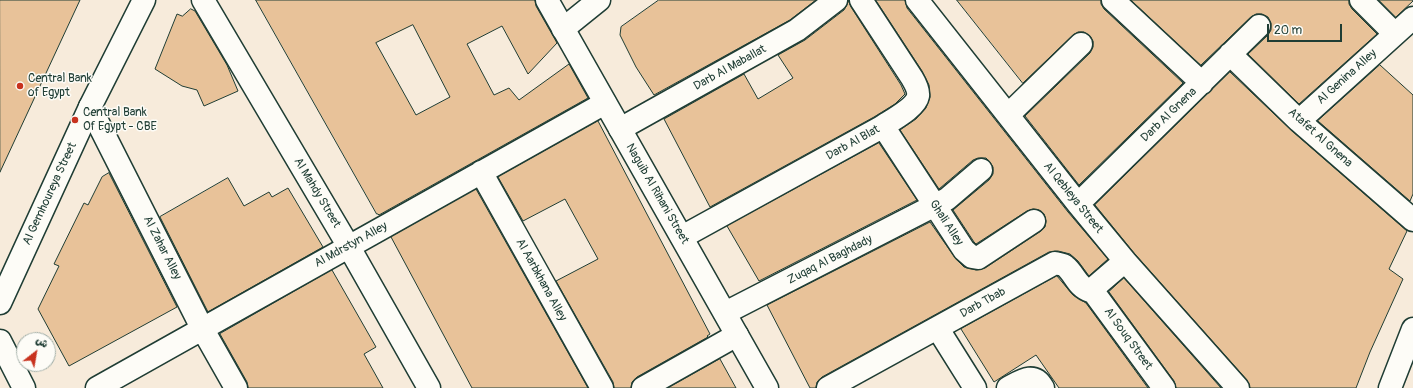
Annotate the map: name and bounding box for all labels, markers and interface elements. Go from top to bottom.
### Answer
scale bar [1269,16,1344,42]
text: 20 m [1274,23,1302,38]
street label: Darb Al Maballat [691,42,769,94]
street label: Al Genina Alley [1314,46,1380,108]
place label: Central Bank of Egypt [28,72,92,100]
marker: Central Bank of Egypt [15,81,25,91]
street label: Darb Al Gnena [1138,85,1200,145]
street label: Atafet Al Gnena [1285,105,1355,171]
place label: Central Bank Of Egypt - CBE [83,106,157,134]
marker: Central Bank Of Egypt - CBE [70,115,80,125]
street label: Darb Al Blat [824,122,882,164]
street label: Al Gemhoureya Street [20,140,80,248]
street label: Naguib Al Rihani Street [622,141,692,247]
street label: Al Mahdy Street [290,155,344,231]
street label: Al Qebleya Street [1040,160,1106,236]
street label: Ghali Alley [926,198,966,248]
street label: Al Zahar Alley [140,214,184,282]
street label: Al Mdrstyn Alley [312,219,390,271]
street label: Zuqaq Al Baghdady [785,232,875,288]
street label: Al Aarbkhana Alley [512,236,570,324]
street label: Darb Tbab [958,285,1008,321]
street label: Al Souq Street [1101,305,1155,373]
north arrow [16,332,56,372]
text: ش [33,333,50,351]

